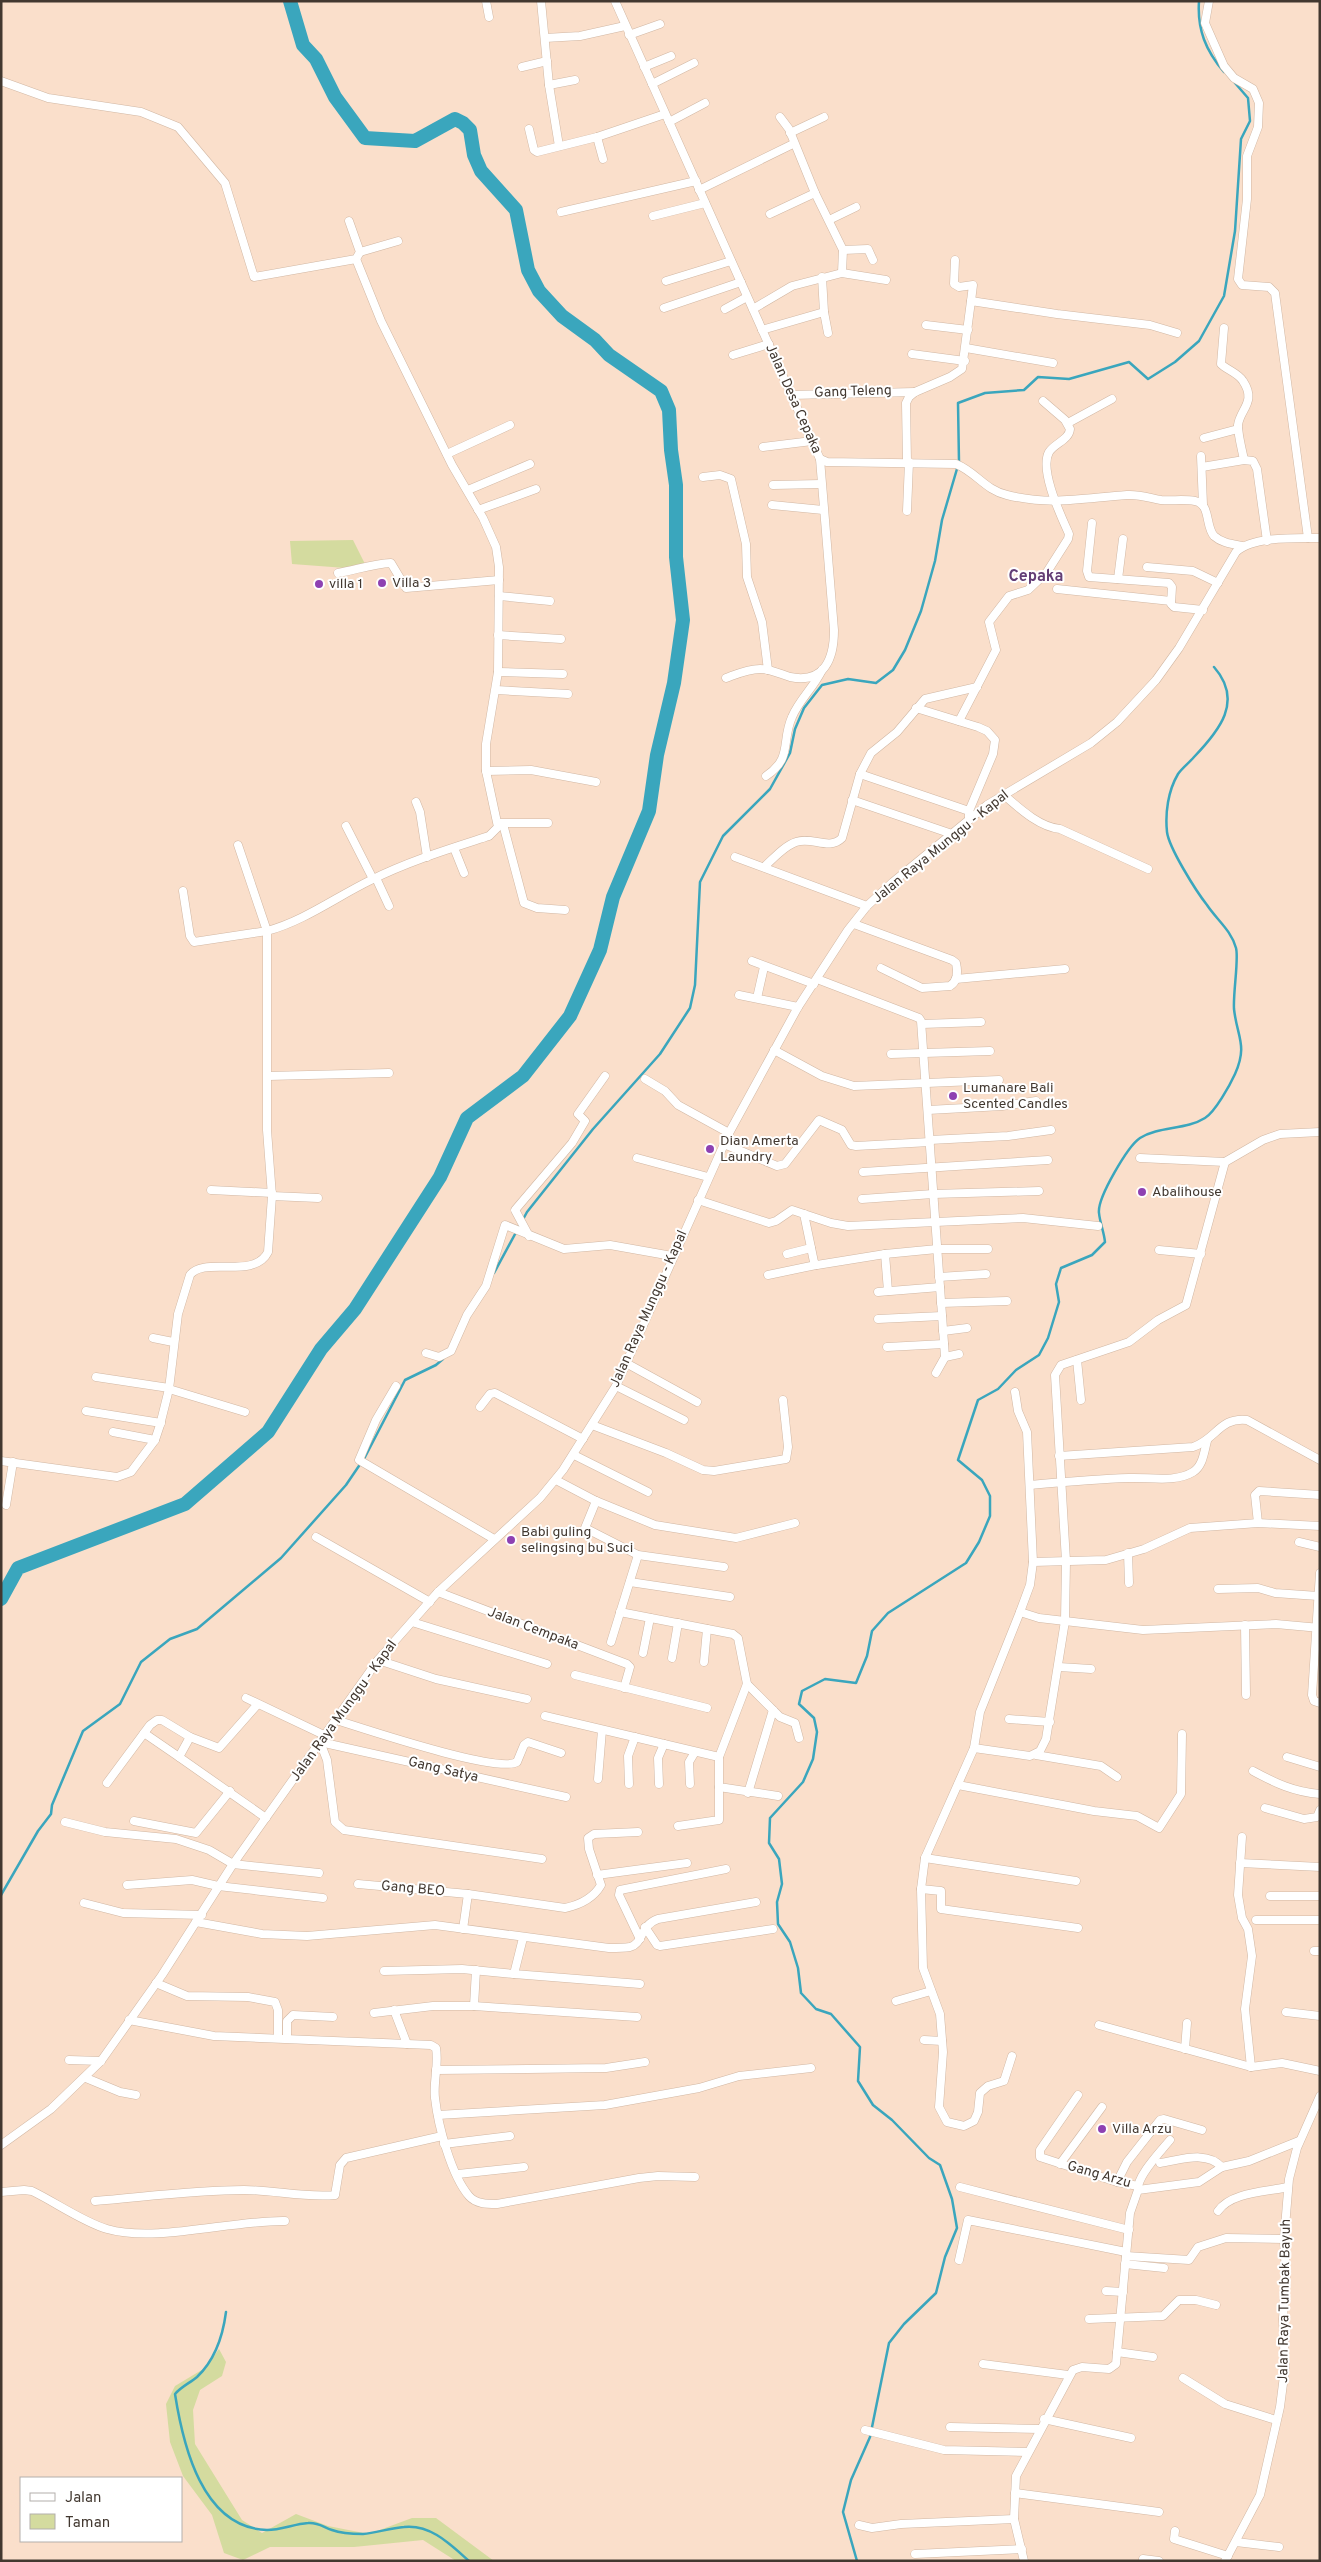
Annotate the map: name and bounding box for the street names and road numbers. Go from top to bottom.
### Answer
street label: Jalan Desa Cepaka [761,342,825,456]
street label: Gang Teleng [814,382,892,402]
street label: Jalan Raya Munggu - Kapal [869,787,1013,907]
street label: Jalan Raya Munggu - Kapal [607,1228,691,1390]
street label: Jalan Cempaka [485,1604,581,1654]
street label: Jalan Raya Munggu - Kapal [287,1637,401,1785]
street label: Gang Satya [406,1754,480,1786]
street label: Gang BEO [380,1878,446,1900]
street label: Gang Arzu [1065,2158,1133,2192]
street label: Jalan Raya Tumbak Bayuh [1275,2219,1295,2383]

